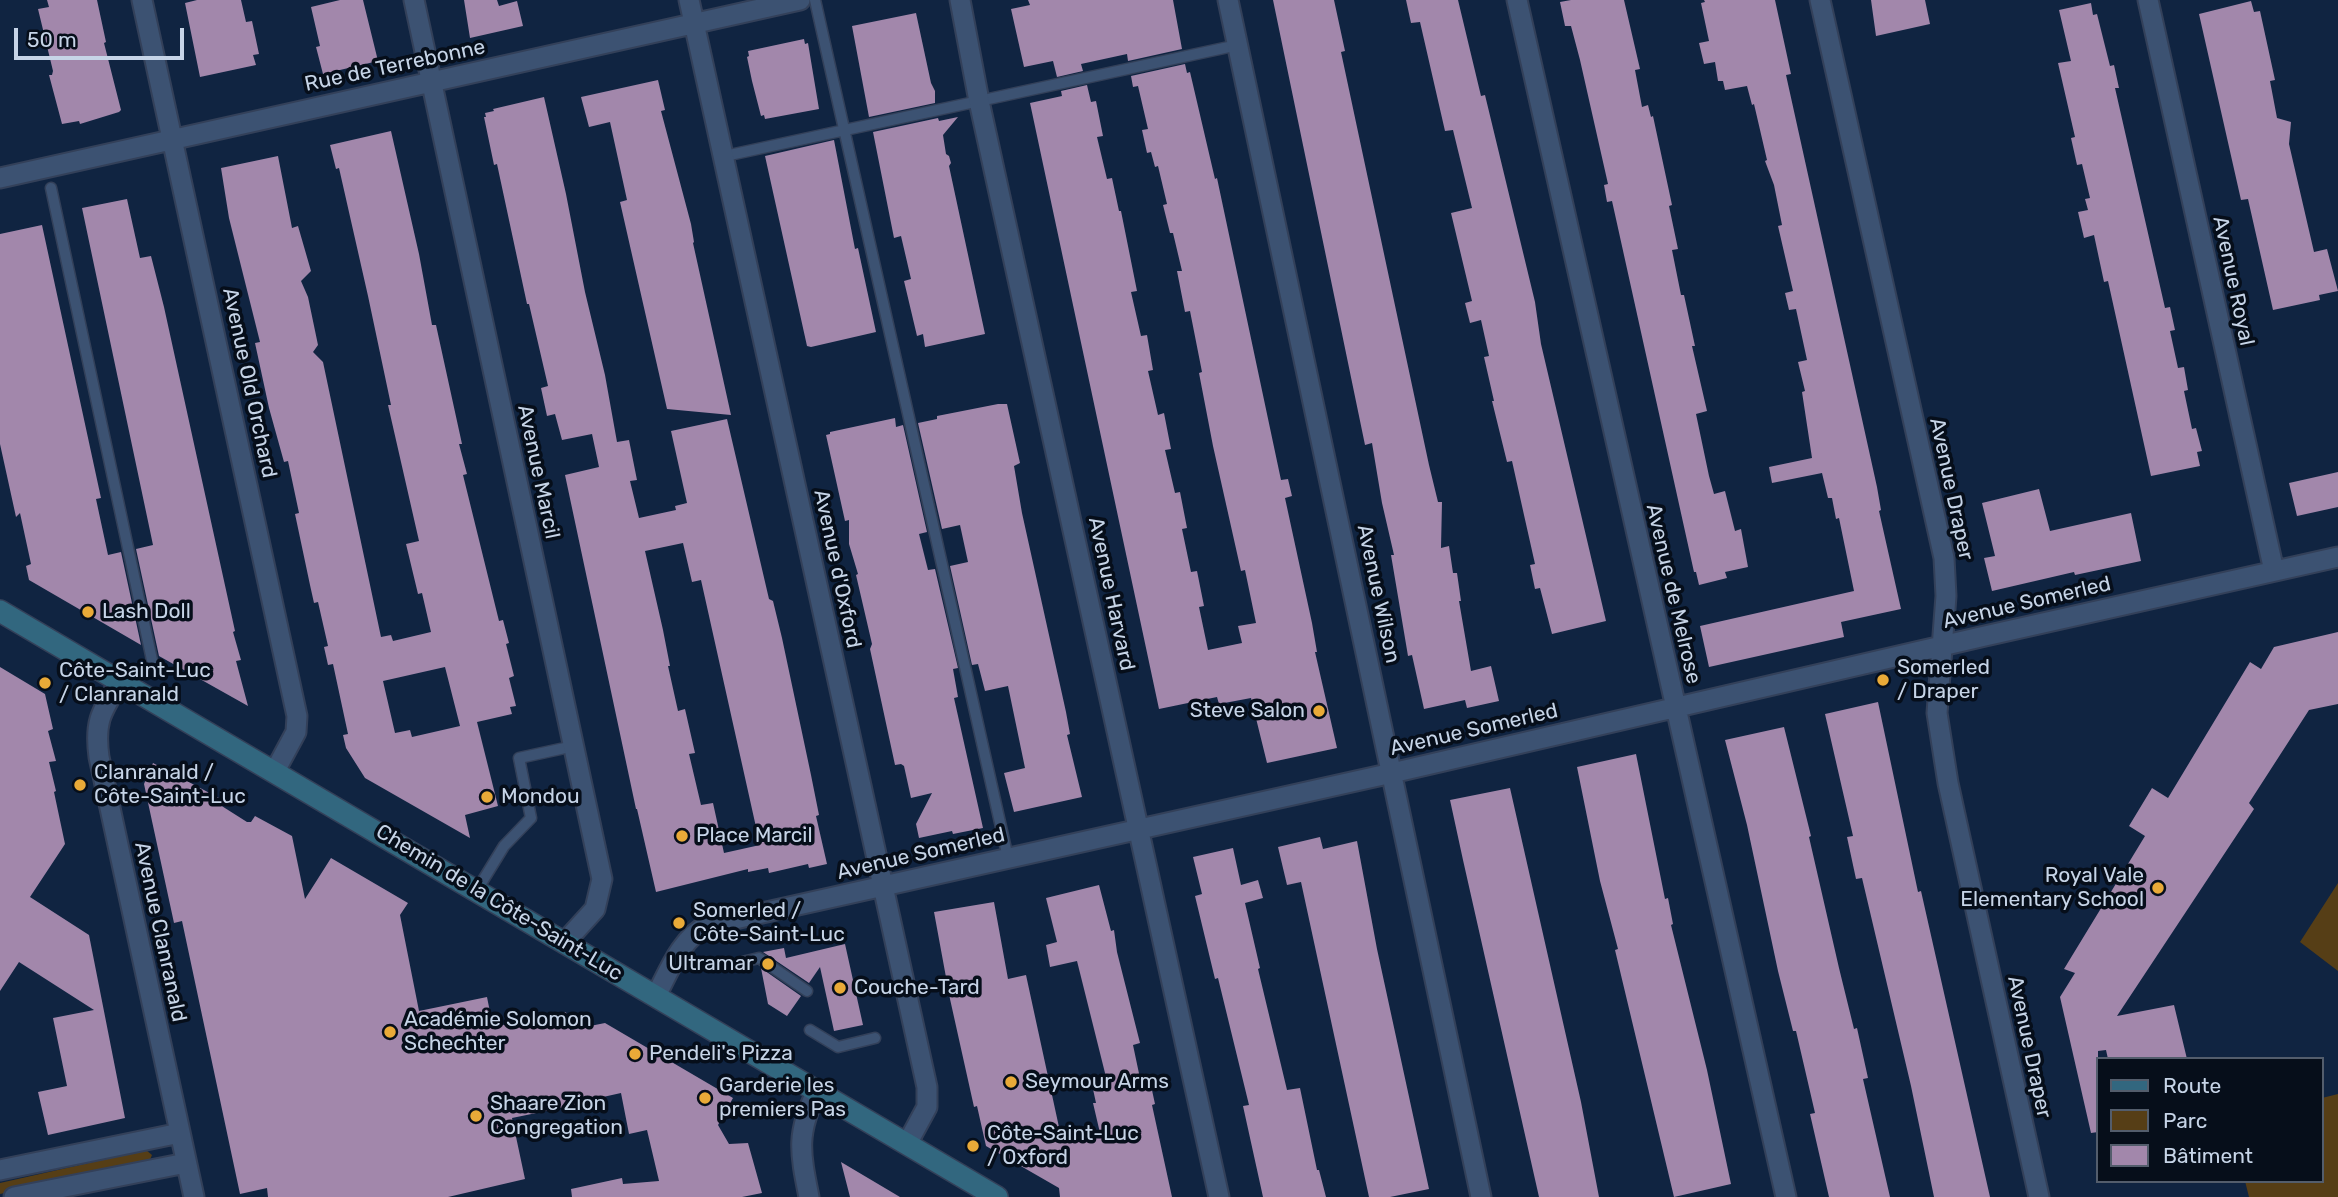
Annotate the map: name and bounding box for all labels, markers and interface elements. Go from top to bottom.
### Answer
scale bar [18,14,187,58]
text: 50 m [27,27,77,52]
street label: Rue de Terrebonne [302,35,488,97]
street label: Avenue Royal [2207,214,2259,348]
street label: Avenue Old Orchard [217,286,281,480]
street label: Avenue Marcil [511,403,565,541]
street label: Avenue Draper [1924,416,1978,562]
street label: Avenue d'Oxford [808,487,866,651]
street label: Avenue de Melrose [1640,502,1706,686]
street label: Avenue Harvard [1082,515,1140,673]
street label: Avenue Wilson [1351,522,1405,666]
street label: Avenue Somerled [1941,571,2113,635]
place label: Lash Doll [102,599,191,625]
marker: Lash Doll [80,604,96,620]
place label: Somerled / Draper [1897,655,1990,705]
place label: Côte-Saint-Luc / Clanranald [59,658,211,708]
marker: Somerled / Draper [1875,672,1891,688]
marker: Côte-Saint-Luc / Clanranald [37,675,53,691]
place label: Steve Salon [1190,698,1305,724]
street label: Avenue Somerled [1388,698,1560,762]
marker: Steve Salon [1311,703,1327,719]
place label: Clanranald / Côte-Saint-Luc [94,760,246,810]
marker: Clanranald / Côte-Saint-Luc [72,777,88,793]
place label: Mondou [501,784,580,810]
marker: Mondou [479,789,495,805]
street label: Chemin de la Côte-Saint-Luc [371,819,627,987]
street label: Avenue Somerled [835,822,1007,886]
place label: Place Marcil [696,823,812,849]
marker: Place Marcil [674,828,690,844]
street label: Avenue Clanranald [129,840,191,1024]
place label: Royal Vale Elementary School [1960,863,2144,913]
marker: Royal Vale Elementary School [2150,880,2166,896]
place label: Somerled / Côte-Saint-Luc [693,898,845,948]
marker: Somerled / Côte-Saint-Luc [671,915,687,931]
place label: Ultramar [668,951,754,977]
marker: Ultramar [760,956,776,972]
street label: Avenue Draper [2002,974,2056,1120]
place label: Couche-Tard [854,975,980,1001]
marker: Couche-Tard [832,980,848,996]
place label: Académie Solomon Schechter [404,1007,592,1057]
marker: Académie Solomon Schechter [382,1024,398,1040]
place label: Pendeli's Pizza [649,1041,793,1067]
marker: Pendeli's Pizza [627,1046,643,1062]
legend [2096,1057,2324,1183]
place label: Seymour Arms [1025,1069,1169,1095]
place label: Garderie les premiers Pas [719,1073,846,1123]
text: Route [2163,1073,2221,1098]
marker: Seymour Arms [1003,1074,1019,1090]
marker: Garderie les premiers Pas [697,1090,713,1106]
place label: Shaare Zion Congregation [490,1091,623,1141]
marker: Shaare Zion Congregation [468,1108,484,1124]
text: Parc [2163,1108,2207,1133]
place label: Côte-Saint-Luc / Oxford [987,1121,1139,1171]
marker: Côte-Saint-Luc / Oxford [965,1138,981,1154]
text: Bâtiment [2163,1143,2253,1168]

